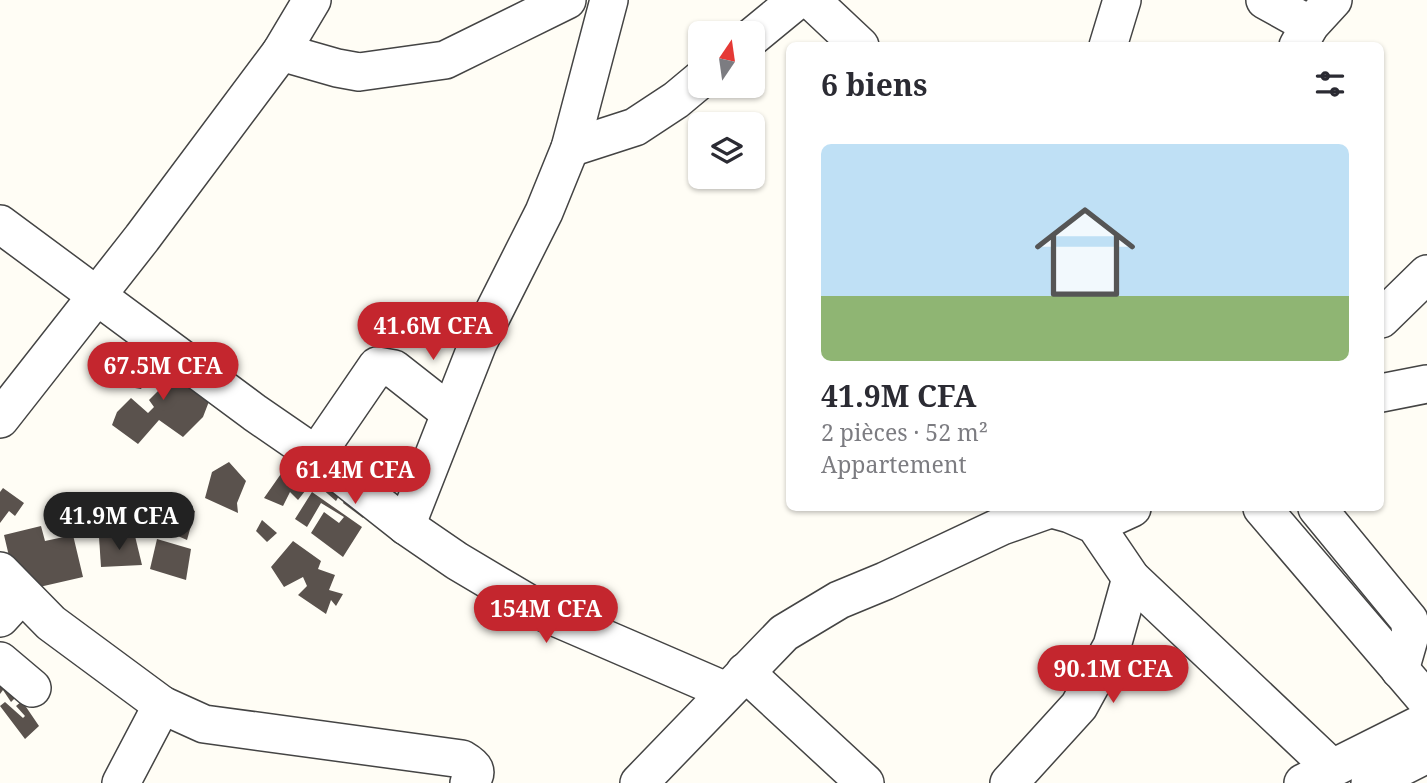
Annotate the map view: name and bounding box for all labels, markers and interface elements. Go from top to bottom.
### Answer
north arrow [688,21,765,98]
map controls [688,21,765,189]
text: 6 biens [821,64,927,105]
icon: filters [1311,65,1349,103]
button: layers [688,112,765,189]
icon: home [1022,189,1148,315]
pin: 41.6M CFA [353,302,513,362]
text: 41.6M CFA [373,309,493,341]
pin: 67.5M CFA [83,342,243,402]
text: 67.5M CFA [103,349,223,381]
text: 41.9M CFA [821,375,976,416]
text: 2 pièces · 52 m² [821,416,988,448]
pin: 61.4M CFA [275,447,435,506]
text: Appartement [821,448,967,480]
text: 61.4M CFA [295,453,415,485]
pin: 41.9M CFA [39,492,199,552]
text: 41.9M CFA [59,499,179,531]
pin: 154M CFA [474,586,618,645]
text: 154M CFA [490,592,602,624]
pin: 90.1M CFA [1033,646,1193,705]
text: 90.1M CFA [1053,652,1173,684]

